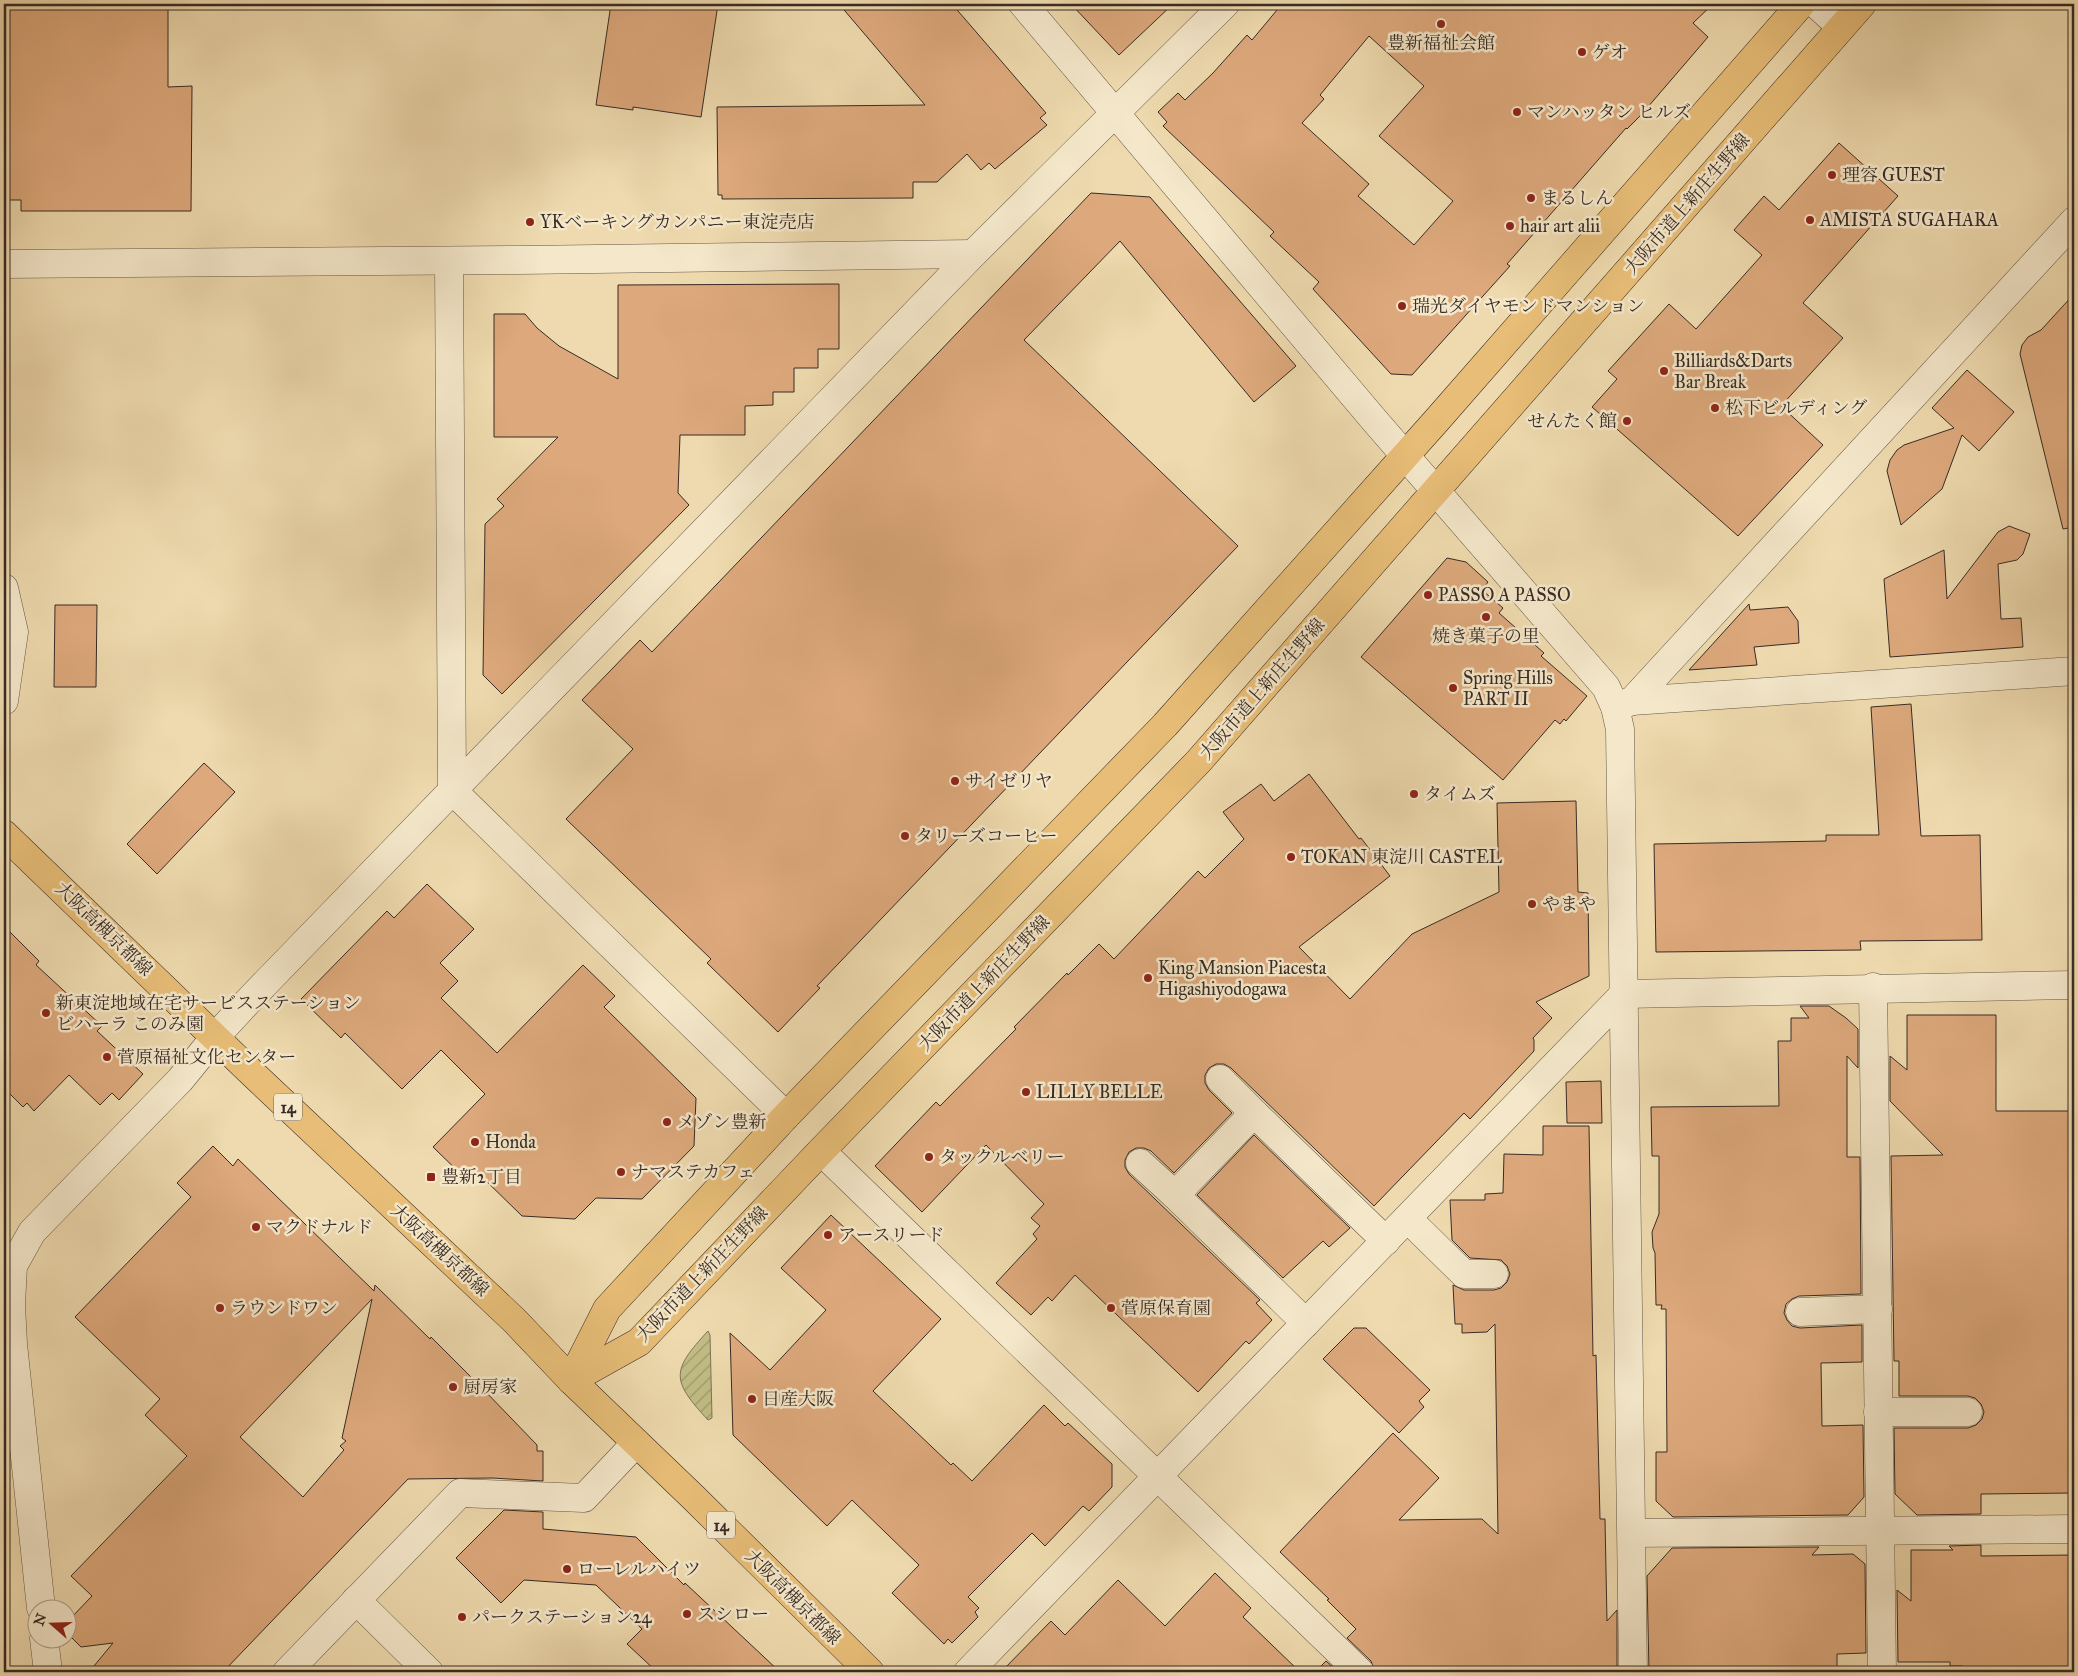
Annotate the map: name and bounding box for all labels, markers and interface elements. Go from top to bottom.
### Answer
marker: 豊新福祉会館 [1435,18,1447,30]
place label: 豊新福祉会館 [1387,32,1495,54]
place label: ゲオ [1592,41,1628,63]
marker: ゲオ [1576,46,1588,58]
place label: マンハッタン ヒルズ [1527,101,1691,123]
marker: マンハッタン ヒルズ [1511,106,1523,118]
street label: 大阪市道上新庄生野線 [1620,129,1754,279]
place label: 理容 GUEST [1842,164,1945,186]
marker: 理容 GUEST [1826,169,1838,181]
place label: まるしん [1541,187,1613,209]
marker: まるしん [1525,192,1537,204]
place label: AMISTA SUGAHARA [1819,209,1999,231]
place label: YKベーキングカンパニー東淀売店 [540,211,815,233]
marker: AMISTA SUGAHARA [1804,214,1816,226]
place label: hair art alii [1520,215,1600,237]
marker: YKベーキングカンパニー東淀売店 [524,216,536,228]
marker: hair art alii [1504,220,1516,232]
place label: 瑞光ダイヤモンドマンション [1412,295,1645,317]
marker: 瑞光ダイヤモンドマンション [1396,300,1408,312]
place label: Billiards&Darts Bar Break [1674,350,1792,393]
marker: Billiards&Darts Bar Break [1658,365,1670,377]
place label: 松下ビルディング [1725,397,1867,419]
marker: 松下ビルディング [1709,402,1721,414]
place label: せんたく館 [1527,410,1617,432]
marker: せんたく館 [1621,415,1633,427]
place label: PASSO A PASSO [1438,584,1571,606]
marker: PASSO A PASSO [1422,589,1434,601]
marker: 焼き菓子の里 [1480,611,1492,623]
street label: 大阪市道上新庄生野線 [1195,614,1329,764]
place label: 焼き菓子の里 [1432,625,1540,647]
place label: Spring Hills PART II [1463,667,1553,710]
marker: Spring Hills PART II [1447,682,1459,694]
place label: サイゼリヤ [965,770,1053,792]
marker: サイゼリヤ [949,775,961,787]
place label: タイムズ [1424,783,1496,805]
marker: タイムズ [1408,788,1420,800]
place label: タリーズコーヒー [915,825,1057,847]
marker: タリーズコーヒー [899,830,911,842]
place label: TOKAN 東淀川 CASTEL [1301,846,1503,868]
marker: TOKAN 東淀川 CASTEL [1285,851,1297,863]
street label: 大阪高槻京都線 [51,877,157,981]
place label: やまや [1542,893,1596,915]
marker: やまや [1526,898,1538,910]
street label: 大阪市道上新庄生野線 [914,911,1054,1055]
place label: King Mansion Piacesta Higashiyodogawa [1158,957,1327,1001]
marker: King Mansion Piacesta Higashiyodogawa [1142,972,1154,984]
place label: 新東淀地域在宅サービスステーション ビハーラ このみ園 [56,992,361,1035]
marker: 新東淀地域在宅サービスステーション ビハーラ このみ園 [40,1007,52,1019]
place label: 菅原福祉文化センター [117,1046,296,1068]
marker: 菅原福祉文化センター [101,1051,113,1063]
place label: LILLY BELLE [1036,1081,1163,1103]
marker: LILLY BELLE [1020,1086,1032,1098]
road number: 14 [274,1094,302,1120]
place label: メゾン豊新 [677,1111,766,1133]
marker: メゾン豊新 [661,1116,673,1128]
place label: Honda [485,1131,536,1153]
marker: Honda [469,1136,481,1148]
place label: タックルベリー [939,1146,1064,1168]
marker: タックルベリー [923,1151,935,1163]
place label: ナマステカフェ [631,1161,755,1183]
place label: 豊新2丁目 [441,1166,522,1188]
marker: ナマステカフェ [615,1166,627,1178]
marker: 豊新2丁目 [425,1171,437,1183]
street label: 大阪高槻京都線 [386,1199,494,1301]
street label: 大阪市道上新庄生野線 [632,1202,772,1346]
place label: マクドナルド [266,1216,373,1238]
marker: マクドナルド [250,1221,262,1233]
place label: アースリード [838,1224,945,1246]
marker: アースリード [822,1229,834,1241]
place label: ラウンドワン [230,1297,338,1319]
place label: 菅原保育園 [1121,1297,1211,1319]
marker: ラウンドワン [214,1302,226,1314]
marker: 菅原保育園 [1105,1302,1117,1314]
place label: 厨房家 [463,1376,517,1398]
marker: 厨房家 [447,1381,459,1393]
place label: 日産大阪 [762,1388,834,1410]
marker: 日産大阪 [746,1393,758,1405]
road number: 14 [707,1512,735,1538]
street label: 大阪高槻京都線 [741,1545,845,1649]
place label: ローレルハイツ [577,1558,701,1580]
marker: ローレルハイツ [561,1563,573,1575]
north arrow [28,1598,78,1648]
place label: スシロー [697,1603,769,1625]
place label: パークステーション24 [472,1606,653,1628]
marker: スシロー [681,1608,693,1620]
text: N [30,1611,50,1628]
marker: パークステーション24 [456,1611,468,1623]

